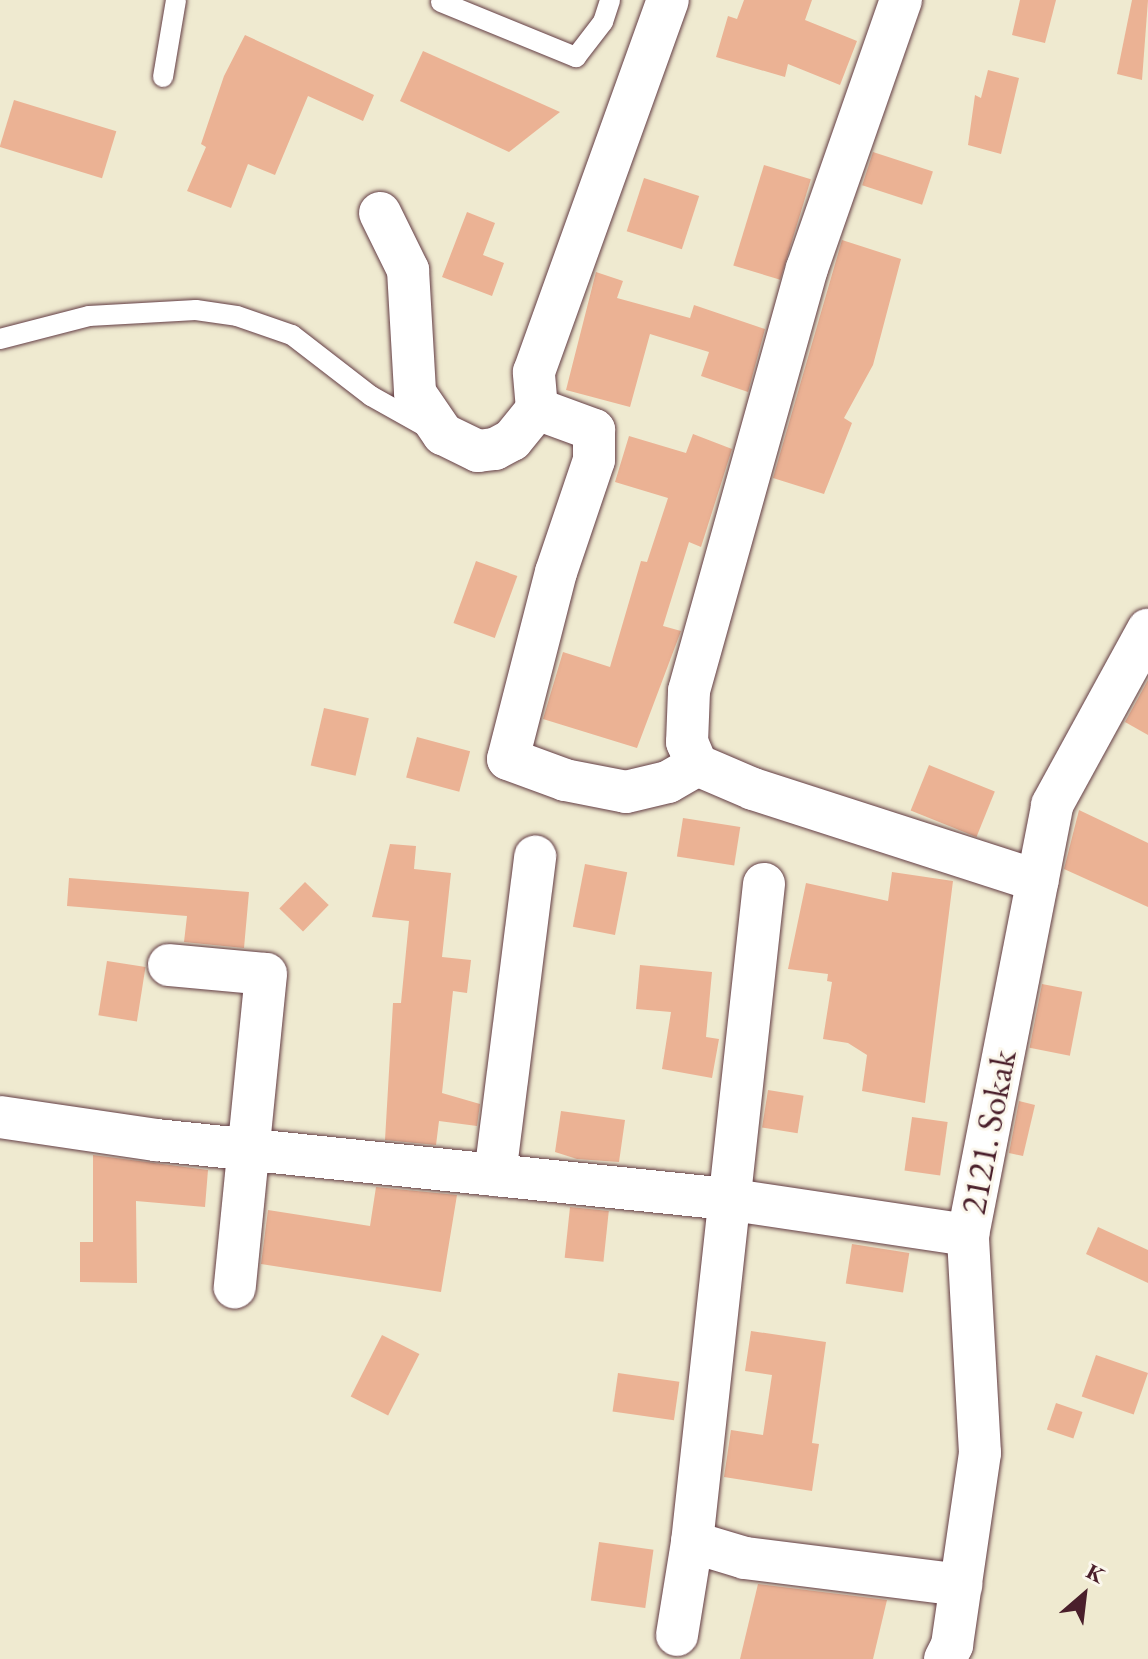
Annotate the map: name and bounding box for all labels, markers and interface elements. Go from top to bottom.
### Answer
street label: 2121. Sokak [951,1046,1025,1218]
north arrow [1044,1555,1124,1635]
text: K [1081,1557,1110,1590]

